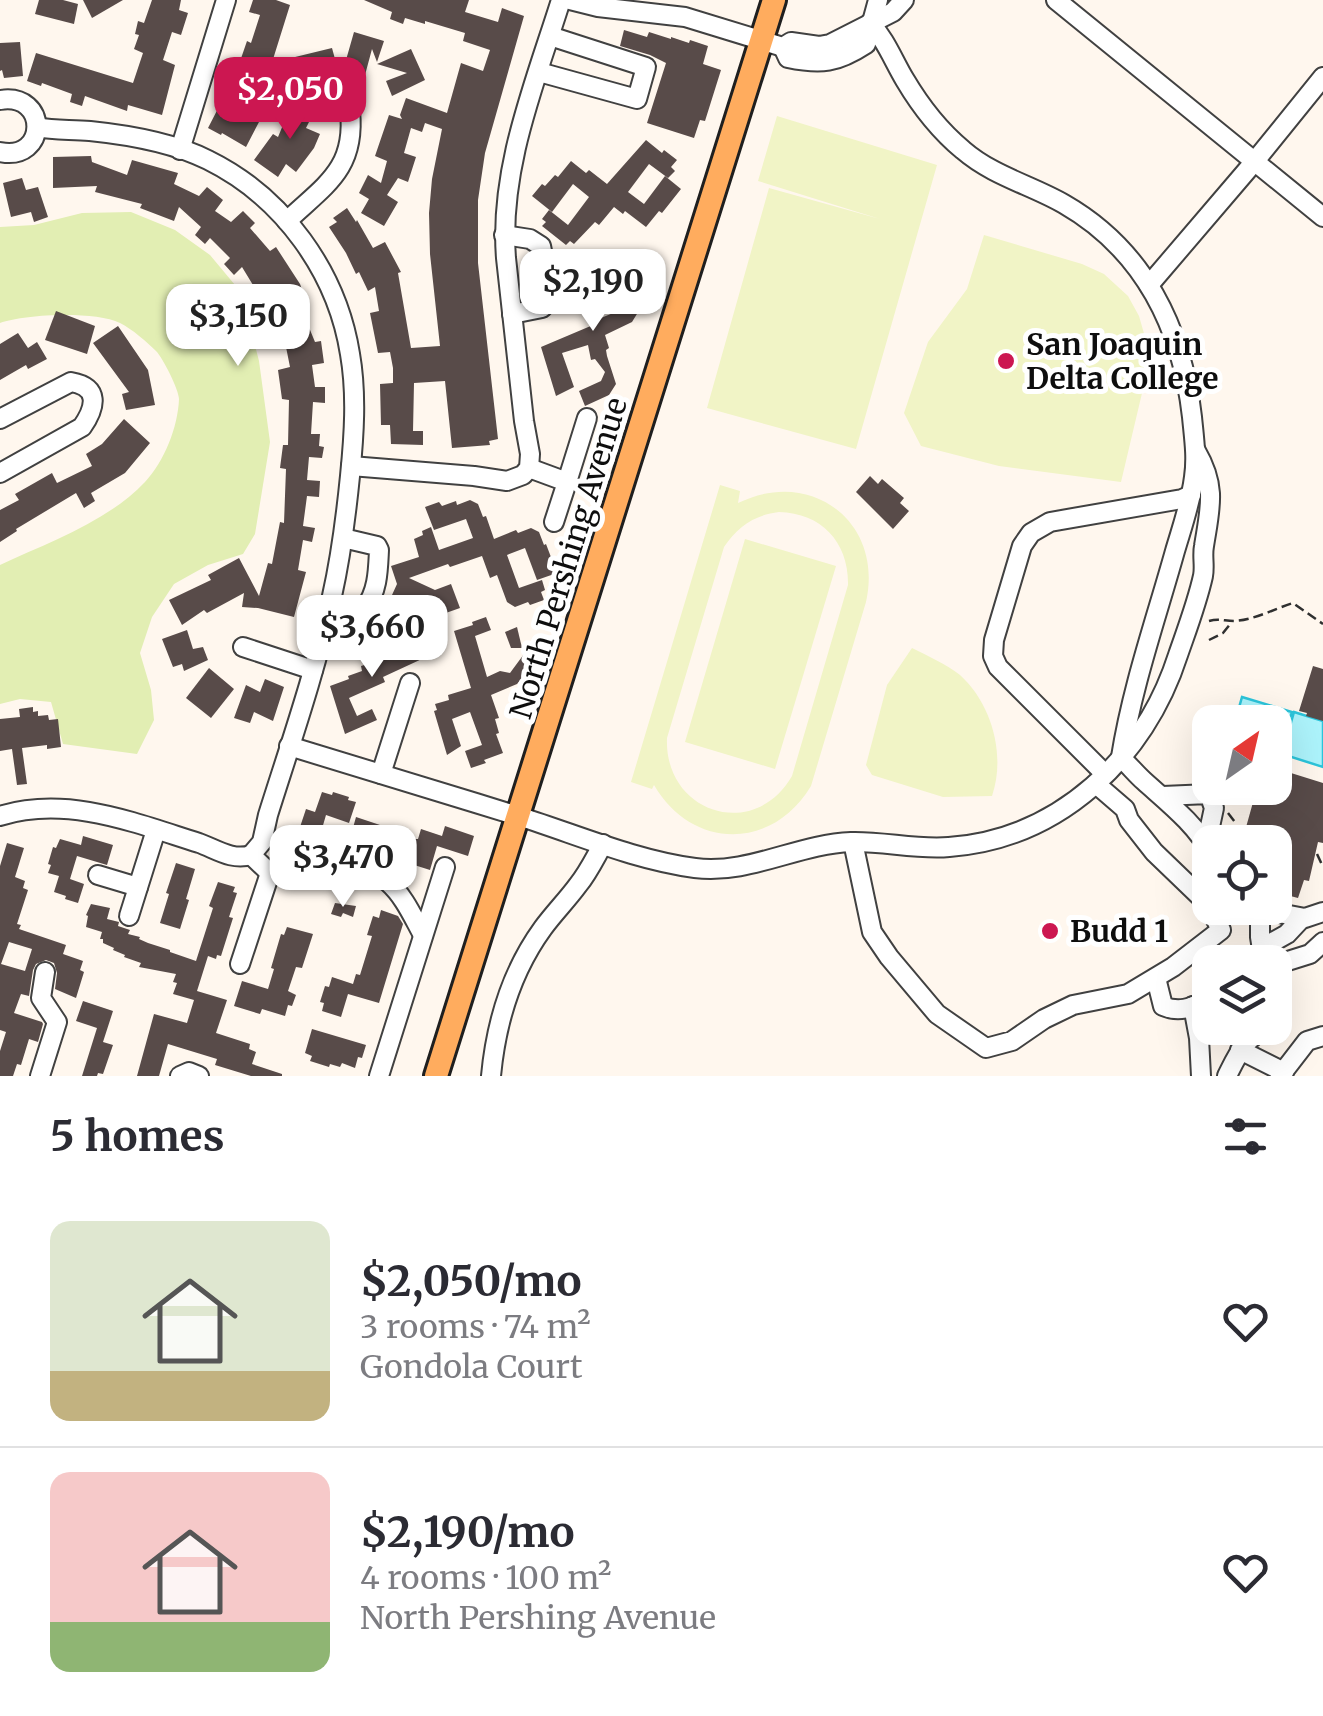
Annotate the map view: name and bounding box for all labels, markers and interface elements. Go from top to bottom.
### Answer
pin: $2,050 [209,57,371,142]
text: $2,050 [236,69,344,109]
pin: $2,190 [512,249,674,334]
text: $2,190 [542,261,644,301]
pin: $3,150 [157,284,319,369]
text: $3,150 [188,296,288,336]
place label: San Joaquin Delta College [1026,325,1218,397]
marker: San Joaquin Delta College [995,350,1017,372]
street label: North Pershing Avenue [501,393,635,723]
pin: $3,660 [291,595,453,680]
text: $3,660 [319,607,425,647]
north arrow [1192,705,1292,805]
map controls [1192,705,1292,1045]
pin: $3,470 [262,825,424,910]
button: locate [1192,825,1292,925]
text: $3,470 [292,837,394,877]
place label: Budd 1 [1070,912,1168,950]
marker: Budd 1 [1039,920,1061,942]
button: layers [1192,945,1292,1045]
icon: filters [1218,1109,1273,1164]
text: 5 homes [50,1110,224,1162]
text: $2,050/mo [360,1255,581,1307]
icon: home [130,1261,250,1381]
icon: heart [1218,1294,1273,1349]
text: 3 rooms · 74 m² [360,1307,591,1347]
text: Gondola Court [360,1347,582,1387]
text: $2,190/mo [360,1506,575,1558]
icon: home [130,1512,250,1632]
icon: heart [1218,1545,1273,1600]
text: 4 rooms · 100 m² [360,1558,611,1598]
text: North Pershing Avenue [360,1598,716,1638]

